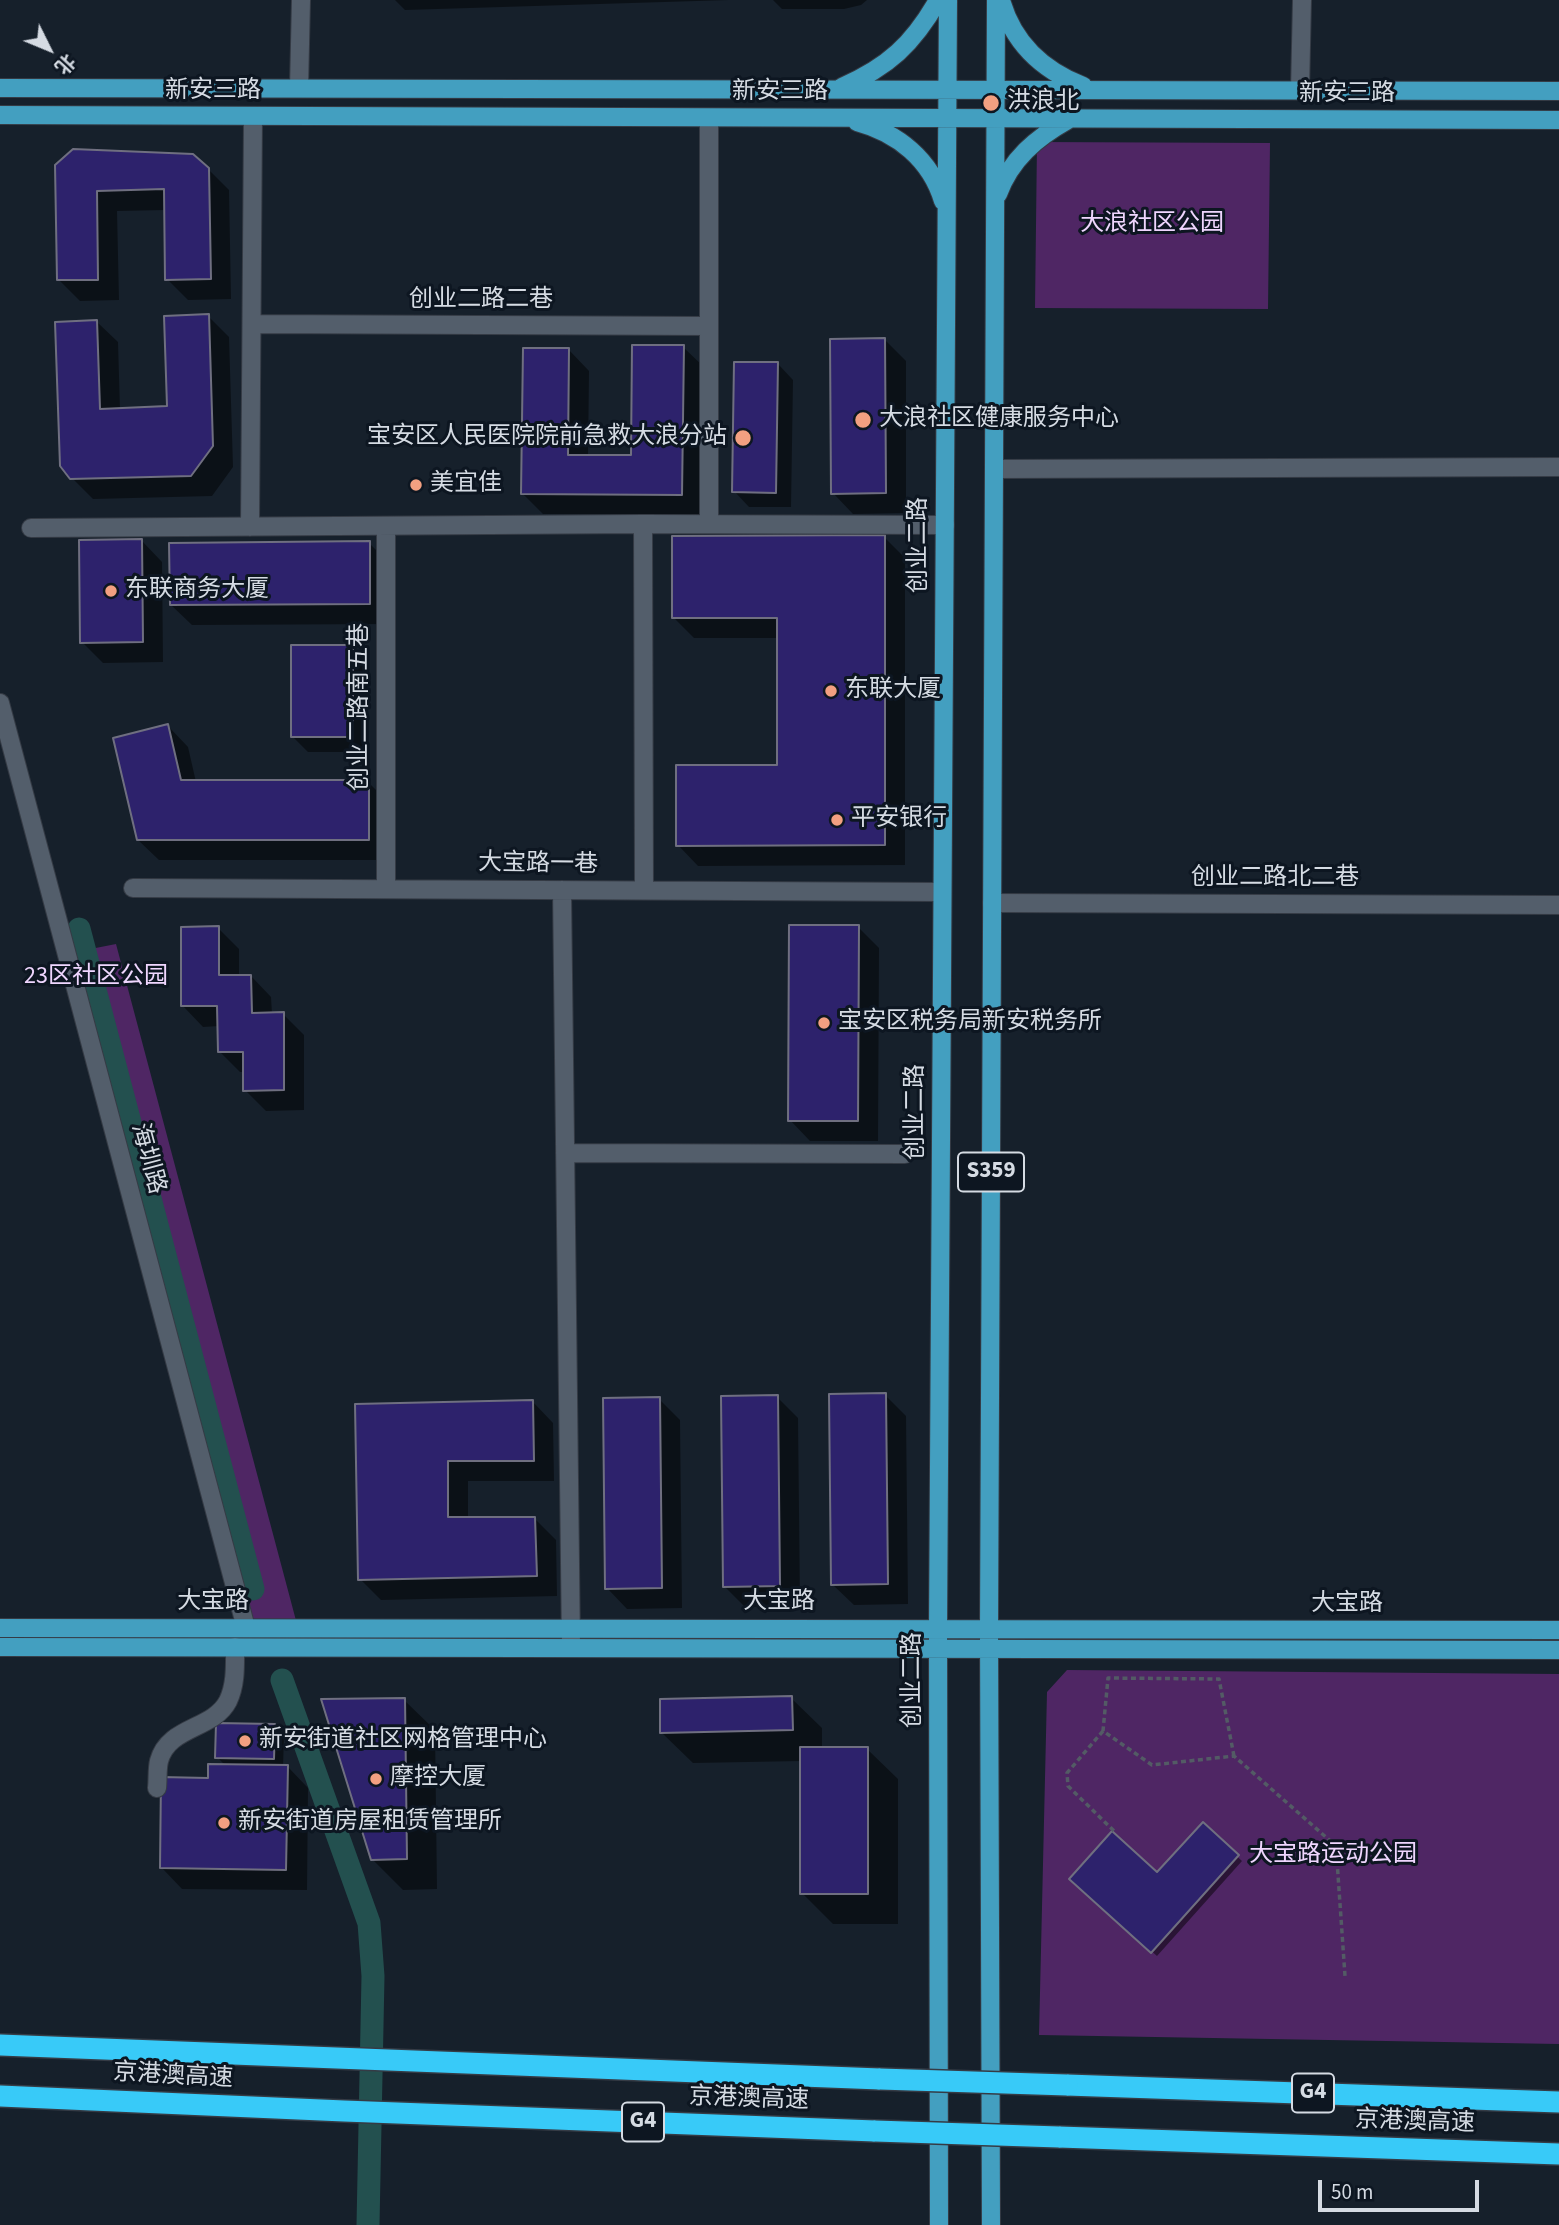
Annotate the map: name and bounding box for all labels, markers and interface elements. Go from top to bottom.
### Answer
north arrow [14,14,84,84]
text: 北 [48,47,81,80]
street label: 新安三路 [165,78,261,106]
street label: 新安三路 [732,79,828,107]
street label: 新安三路 [1299,81,1395,109]
place label: 洪浪北 [1007,89,1079,117]
marker: 洪浪北 [981,93,1001,113]
park label: 大浪社区公园 [1080,211,1224,239]
street label: 创业二路二巷 [409,287,553,315]
place label: 大浪社区健康服务中心 [879,406,1119,434]
marker: 大浪社区健康服务中心 [853,410,873,430]
place label: 宝安区人民医院院前急救大浪分站 [367,424,727,452]
marker: 宝安区人民医院院前急救大浪分站 [733,428,753,448]
place label: 美宜佳 [430,471,502,499]
marker: 美宜佳 [408,477,424,493]
street label: 创业二路 [906,497,934,593]
place label: 东联商务大厦 [125,577,269,605]
marker: 东联商务大厦 [103,583,119,599]
street label: 创业二路南五巷 [347,623,375,791]
place label: 东联大厦 [845,677,941,705]
marker: 东联大厦 [823,683,839,699]
place label: 平安银行 [851,806,947,834]
marker: 平安银行 [829,812,845,828]
street label: 大宝路一巷 [478,850,598,880]
street label: 创业二路北二巷 [1191,865,1359,893]
park label: 23区社区公园 [24,964,168,992]
place label: 宝安区税务局新安税务所 [838,1009,1102,1037]
marker: 宝安区税务局新安税务所 [816,1015,832,1031]
street label: 创业二路 [903,1064,931,1160]
street label: 海圳路 [124,1120,170,1198]
road number: S359 [958,1152,1024,1191]
street label: 大宝路 [177,1589,249,1617]
street label: 大宝路 [743,1589,815,1617]
street label: 大宝路 [1311,1591,1383,1619]
street label: 创业二路 [900,1632,928,1728]
place label: 新安街道社区网格管理中心 [259,1727,547,1755]
marker: 新安街道社区网格管理中心 [237,1733,253,1749]
place label: 摩控大厦 [390,1765,486,1793]
marker: 摩控大厦 [368,1771,384,1787]
place label: 新安街道房屋租赁管理所 [238,1809,502,1837]
marker: 新安街道房屋租赁管理所 [216,1815,232,1831]
park label: 大宝路运动公园 [1249,1842,1417,1870]
street label: 京港澳高速 [112,2059,234,2095]
road number: G4 [1292,2074,1334,2112]
street label: 京港澳高速 [689,2084,809,2116]
road number: G4 [622,2102,664,2142]
street label: 京港澳高速 [1355,2107,1475,2139]
scale bar [1321,2166,1482,2210]
text: 50 m [1331,2177,1373,2207]

